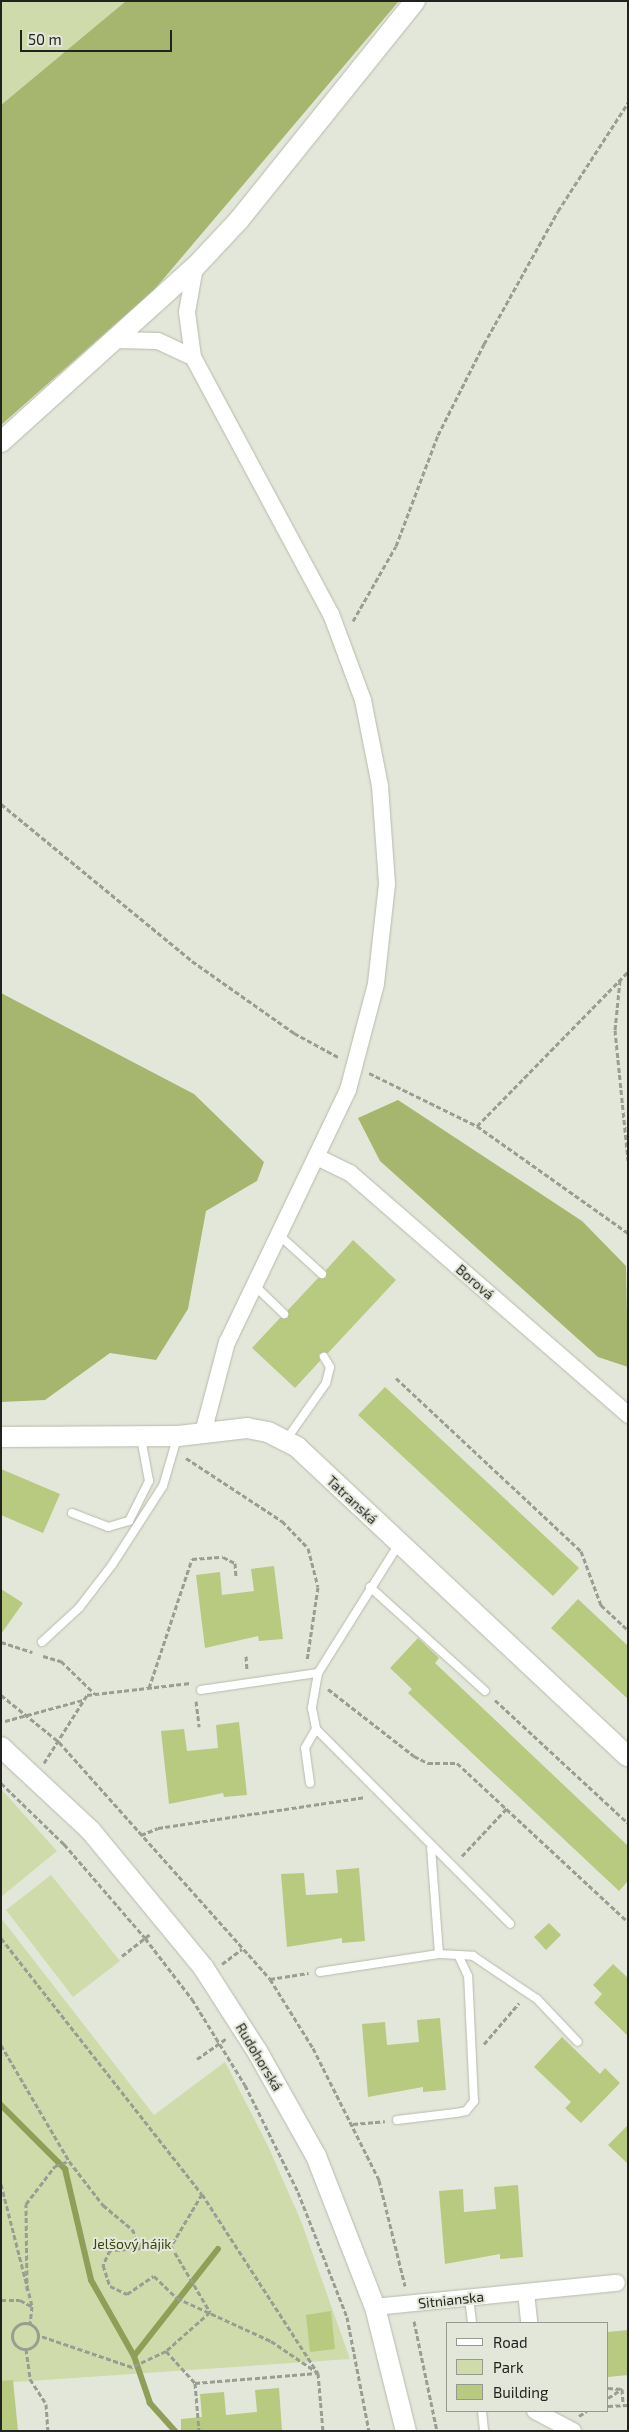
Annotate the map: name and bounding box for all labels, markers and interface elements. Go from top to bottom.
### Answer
scale bar [22,20,175,52]
text: 50 m [28,30,62,48]
street label: Borová [453,1261,497,1303]
street label: Tatranská [323,1472,381,1528]
street label: Rudohorská [232,2020,286,2094]
park label: Jelšový hájik [92,2236,172,2252]
street label: Sitnianska [417,2288,485,2312]
legend [446,2322,609,2412]
text: Road [493,2333,528,2351]
text: Park [493,2358,524,2376]
text: Building [493,2383,548,2401]

